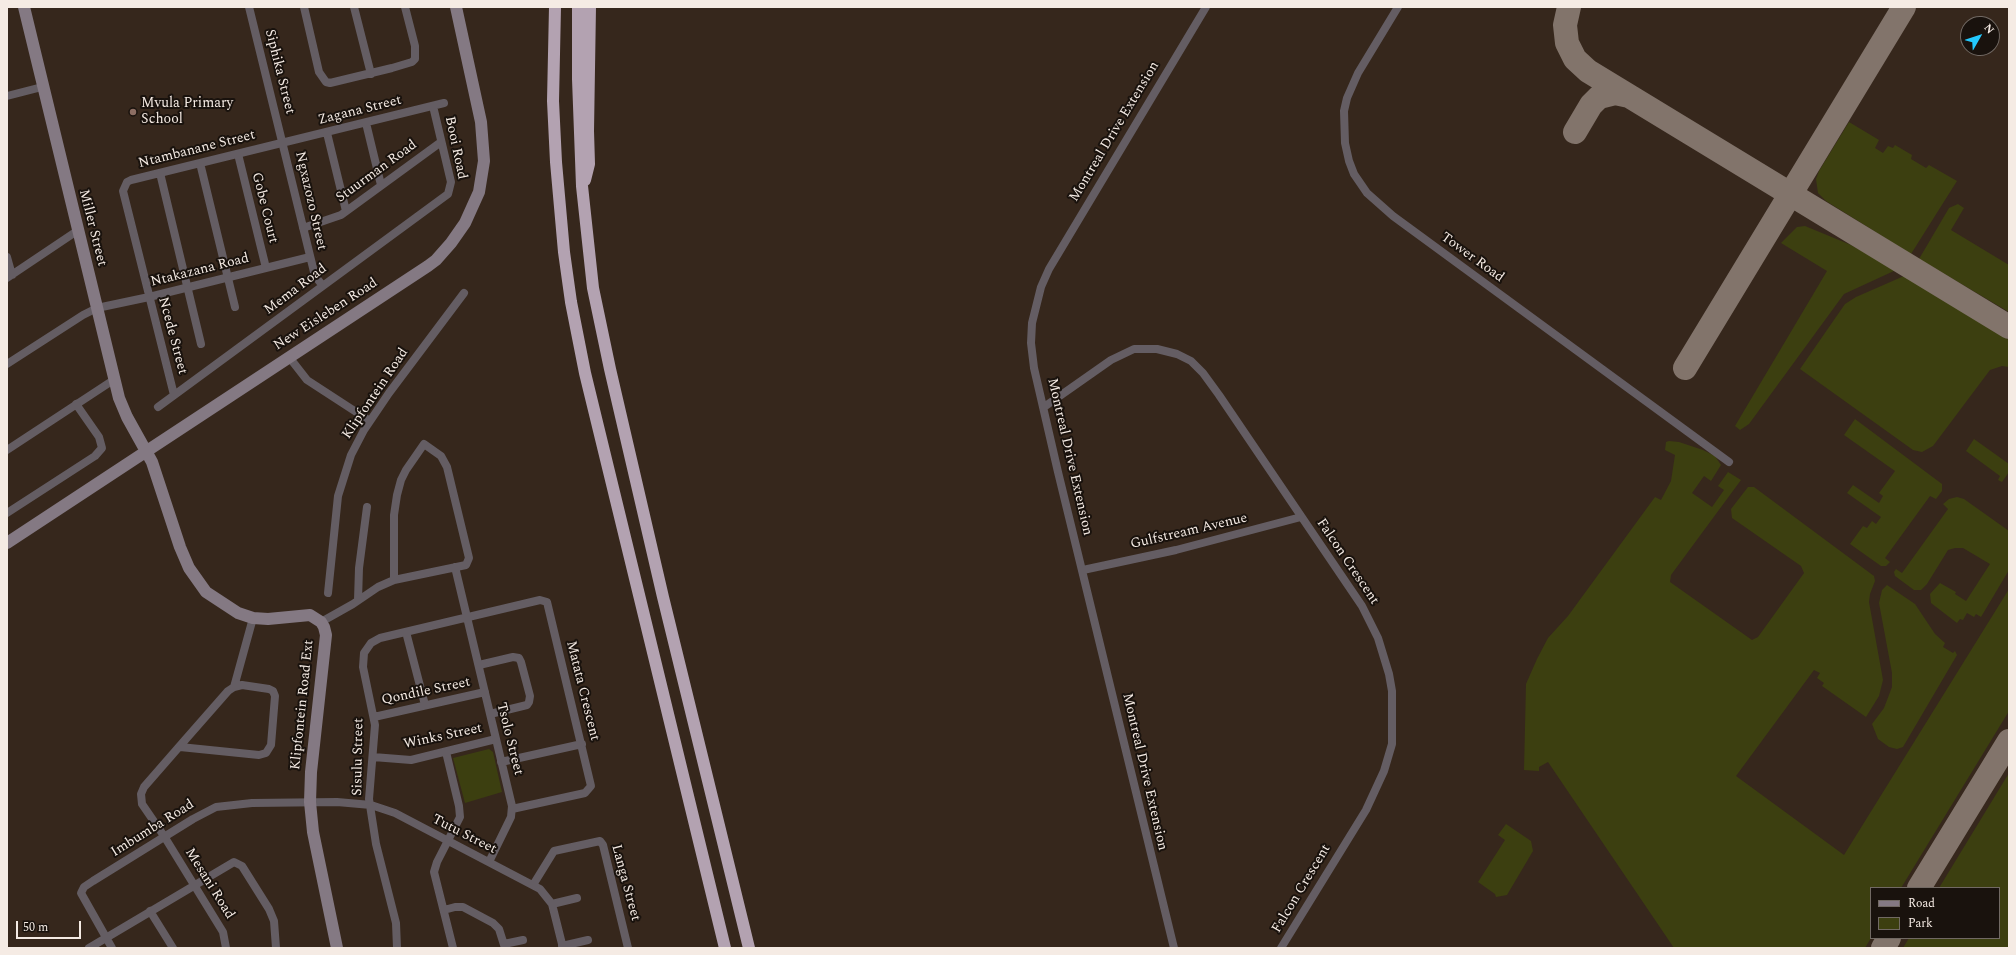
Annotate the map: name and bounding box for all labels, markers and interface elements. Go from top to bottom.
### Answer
north arrow [1960,16,2000,56]
text: N [1979,20,1998,38]
street label: Siphika Street [260,28,298,116]
street label: Montreal Drive Extension [1066,59,1164,205]
street label: Zagana Street [317,93,403,129]
place label: Mvula Primary School [141,96,233,128]
marker: Mvula Primary School [128,107,138,117]
street label: Booi Road [440,115,470,181]
street label: Ntambanane Street [137,127,257,173]
street label: Stuurman Road [333,137,421,207]
street label: Ngxazozo Street [290,150,330,252]
street label: Gobe Court [247,171,281,245]
street label: Miller Street [74,188,110,268]
street label: Tower Road [1437,229,1507,287]
street label: Ntakazana Road [149,251,251,291]
street label: Mema Road [261,261,331,319]
street label: New Eisleben Road [271,275,381,355]
street label: Ncede Street [154,295,190,377]
street label: Klipfontein Road [339,345,413,443]
street label: Montreal Drive Extension [1043,377,1095,537]
street label: Gulfstream Avenue [1129,510,1249,554]
street label: Falcon Crescent [1312,516,1382,608]
street label: Klipfontein Road Ext [288,639,318,771]
street label: Matata Crescent [561,639,603,743]
street label: Qondile Street [380,674,472,710]
street label: Montreal Drive Extension [1118,692,1170,852]
street label: Tsolo Street [492,701,526,777]
street label: Sisulu Street [350,718,368,796]
street label: Winks Street [402,720,484,754]
street label: Imbumba Road [108,797,198,861]
street label: Tutu Street [429,812,499,858]
street label: Falcon Crescent [1269,842,1335,936]
street label: Langa Street [607,843,643,923]
street label: Mesani Road [181,845,237,923]
legend [1870,887,2000,939]
text: Road [1908,894,1935,913]
scale bar [18,913,83,939]
text: Park [1908,914,1933,933]
text: 50 m [23,918,48,937]

